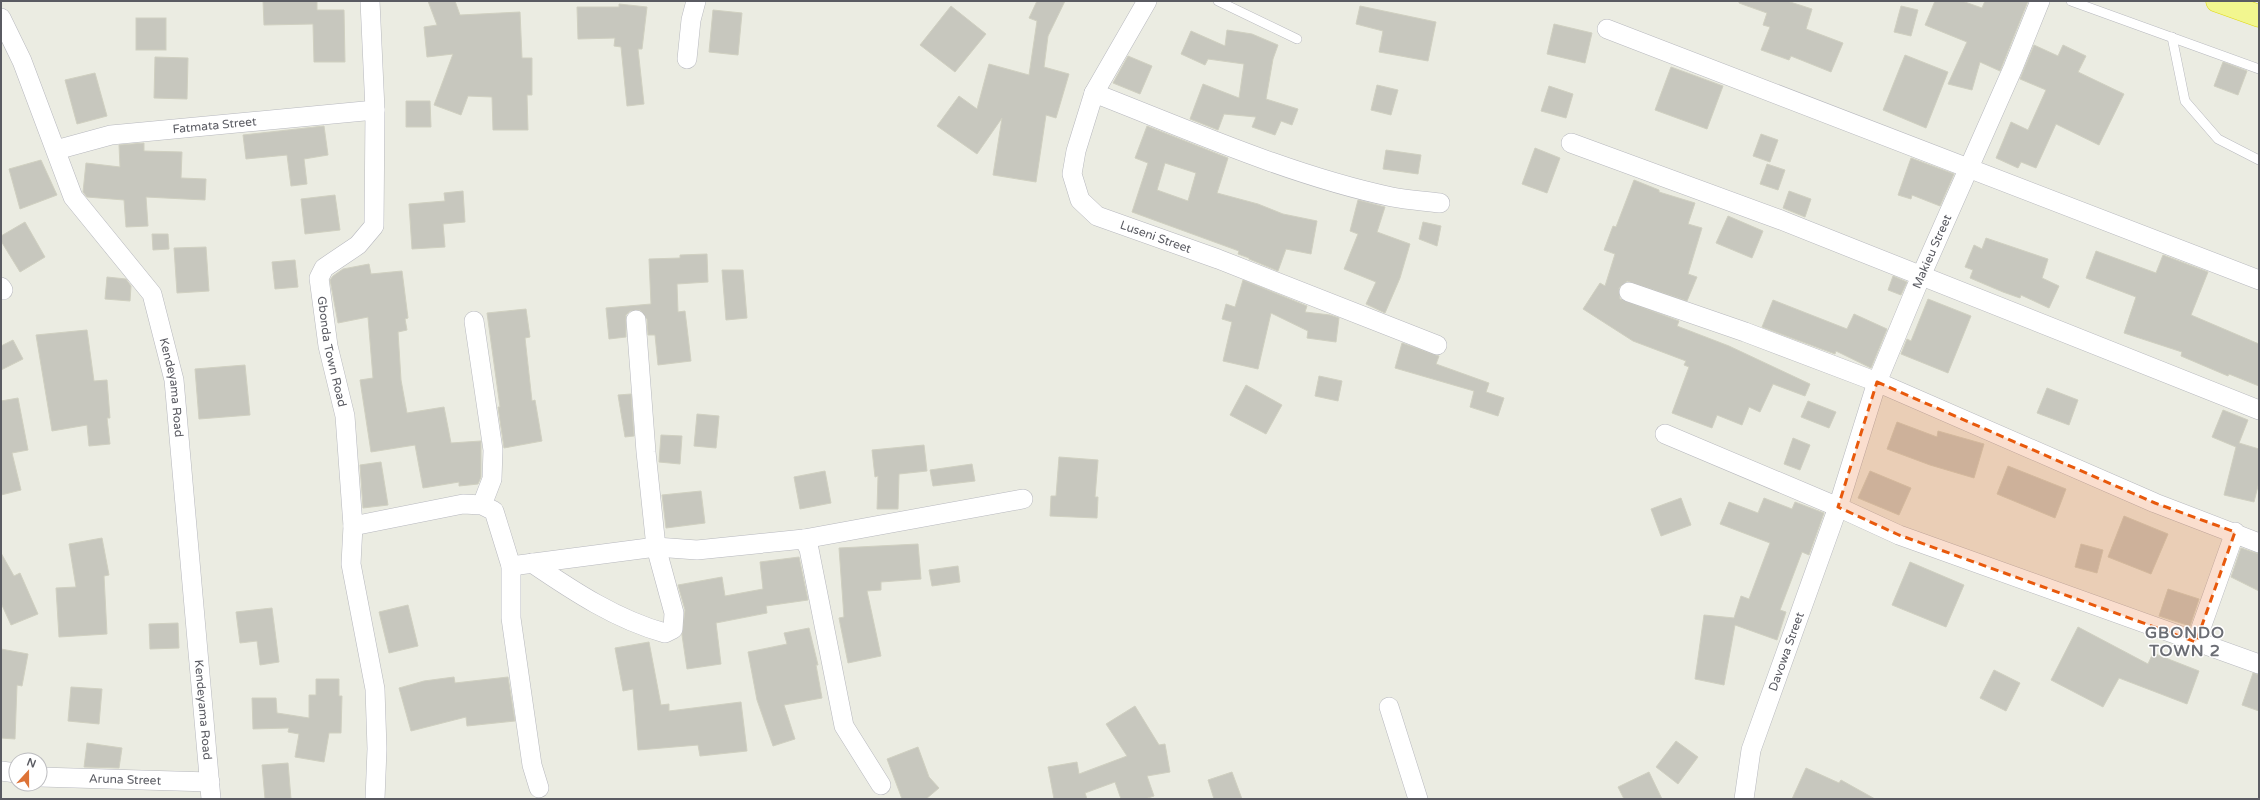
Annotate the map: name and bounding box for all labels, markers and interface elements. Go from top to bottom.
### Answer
street label: Fatmata Street [172,114,257,136]
street label: Makieu Street [1910,212,1954,291]
street label: Luseni Street [1118,218,1193,256]
street label: Gbonda Town Road [314,295,350,408]
street label: Kendeyama Road [156,336,186,438]
street label: Davowa Street [1766,610,1807,693]
district label: GBONDO TOWN 2 [2145,623,2225,661]
street label: Kendeyama Road [192,659,215,761]
north arrow [8,752,48,792]
text: N [25,755,38,771]
street label: Aruna Street [89,771,162,788]

